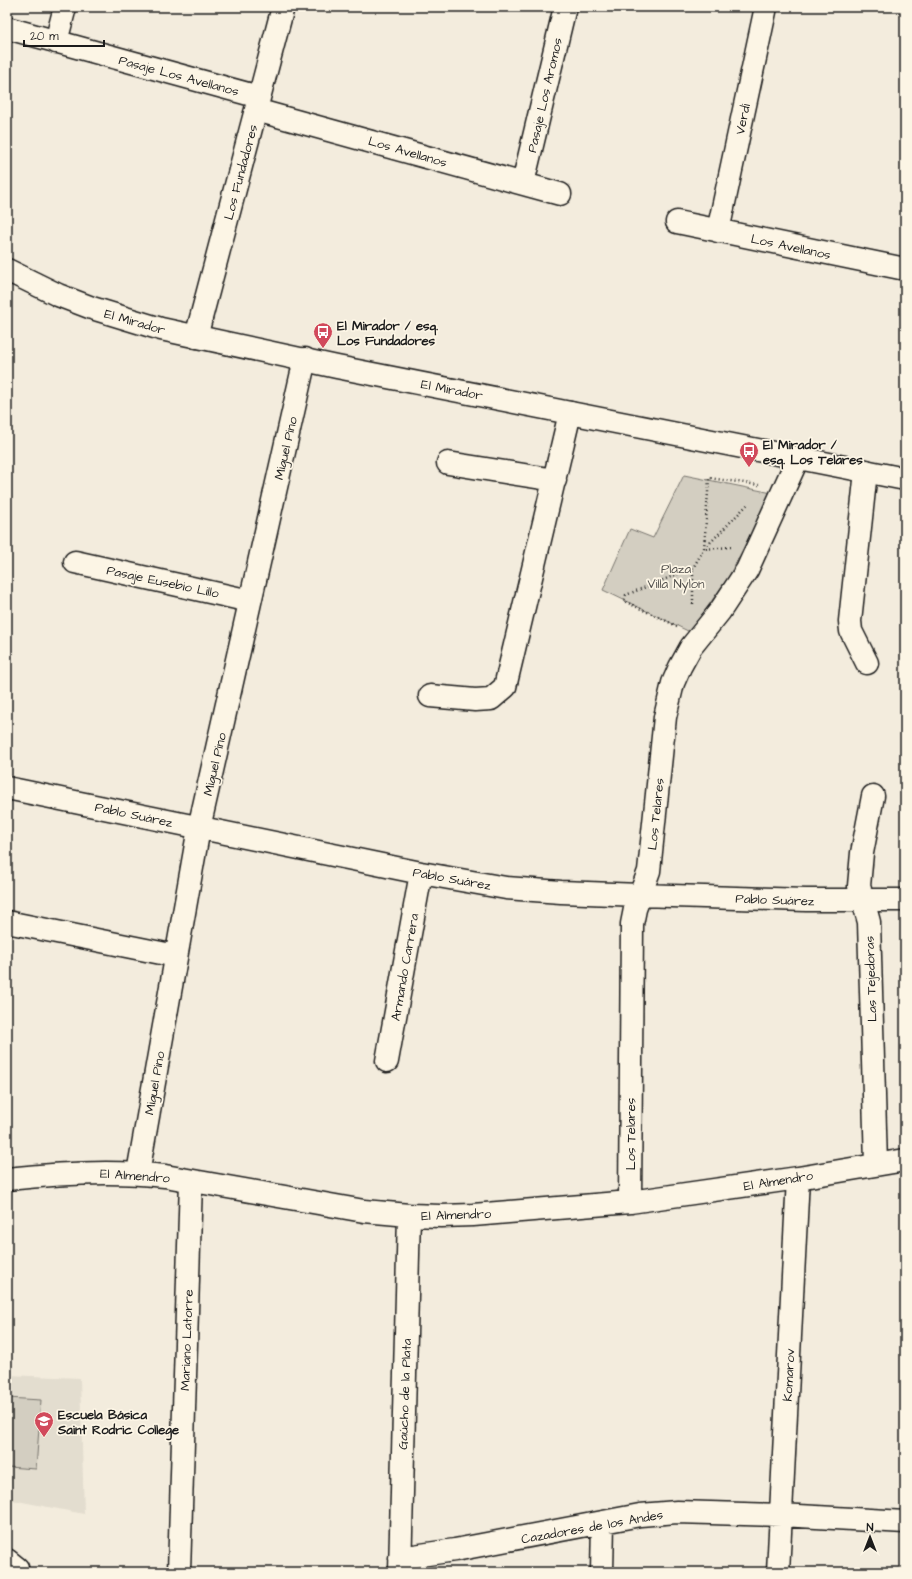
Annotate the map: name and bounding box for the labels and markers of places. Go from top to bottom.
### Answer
place label: El Mirador / esq. Los Fundadores [337,317,438,350]
bus stop icon: El Mirador / esq. Los Fundadores [312,321,334,349]
place label: El Mirador / esq. Los Telares [762,436,863,470]
bus stop icon: El Mirador / esq. Los Telares [738,440,760,468]
place label: Escuela Básica Saint Rodric College [57,1406,179,1441]
school or university icon: Escuela Básica Saint Rodric College [33,1410,55,1438]

